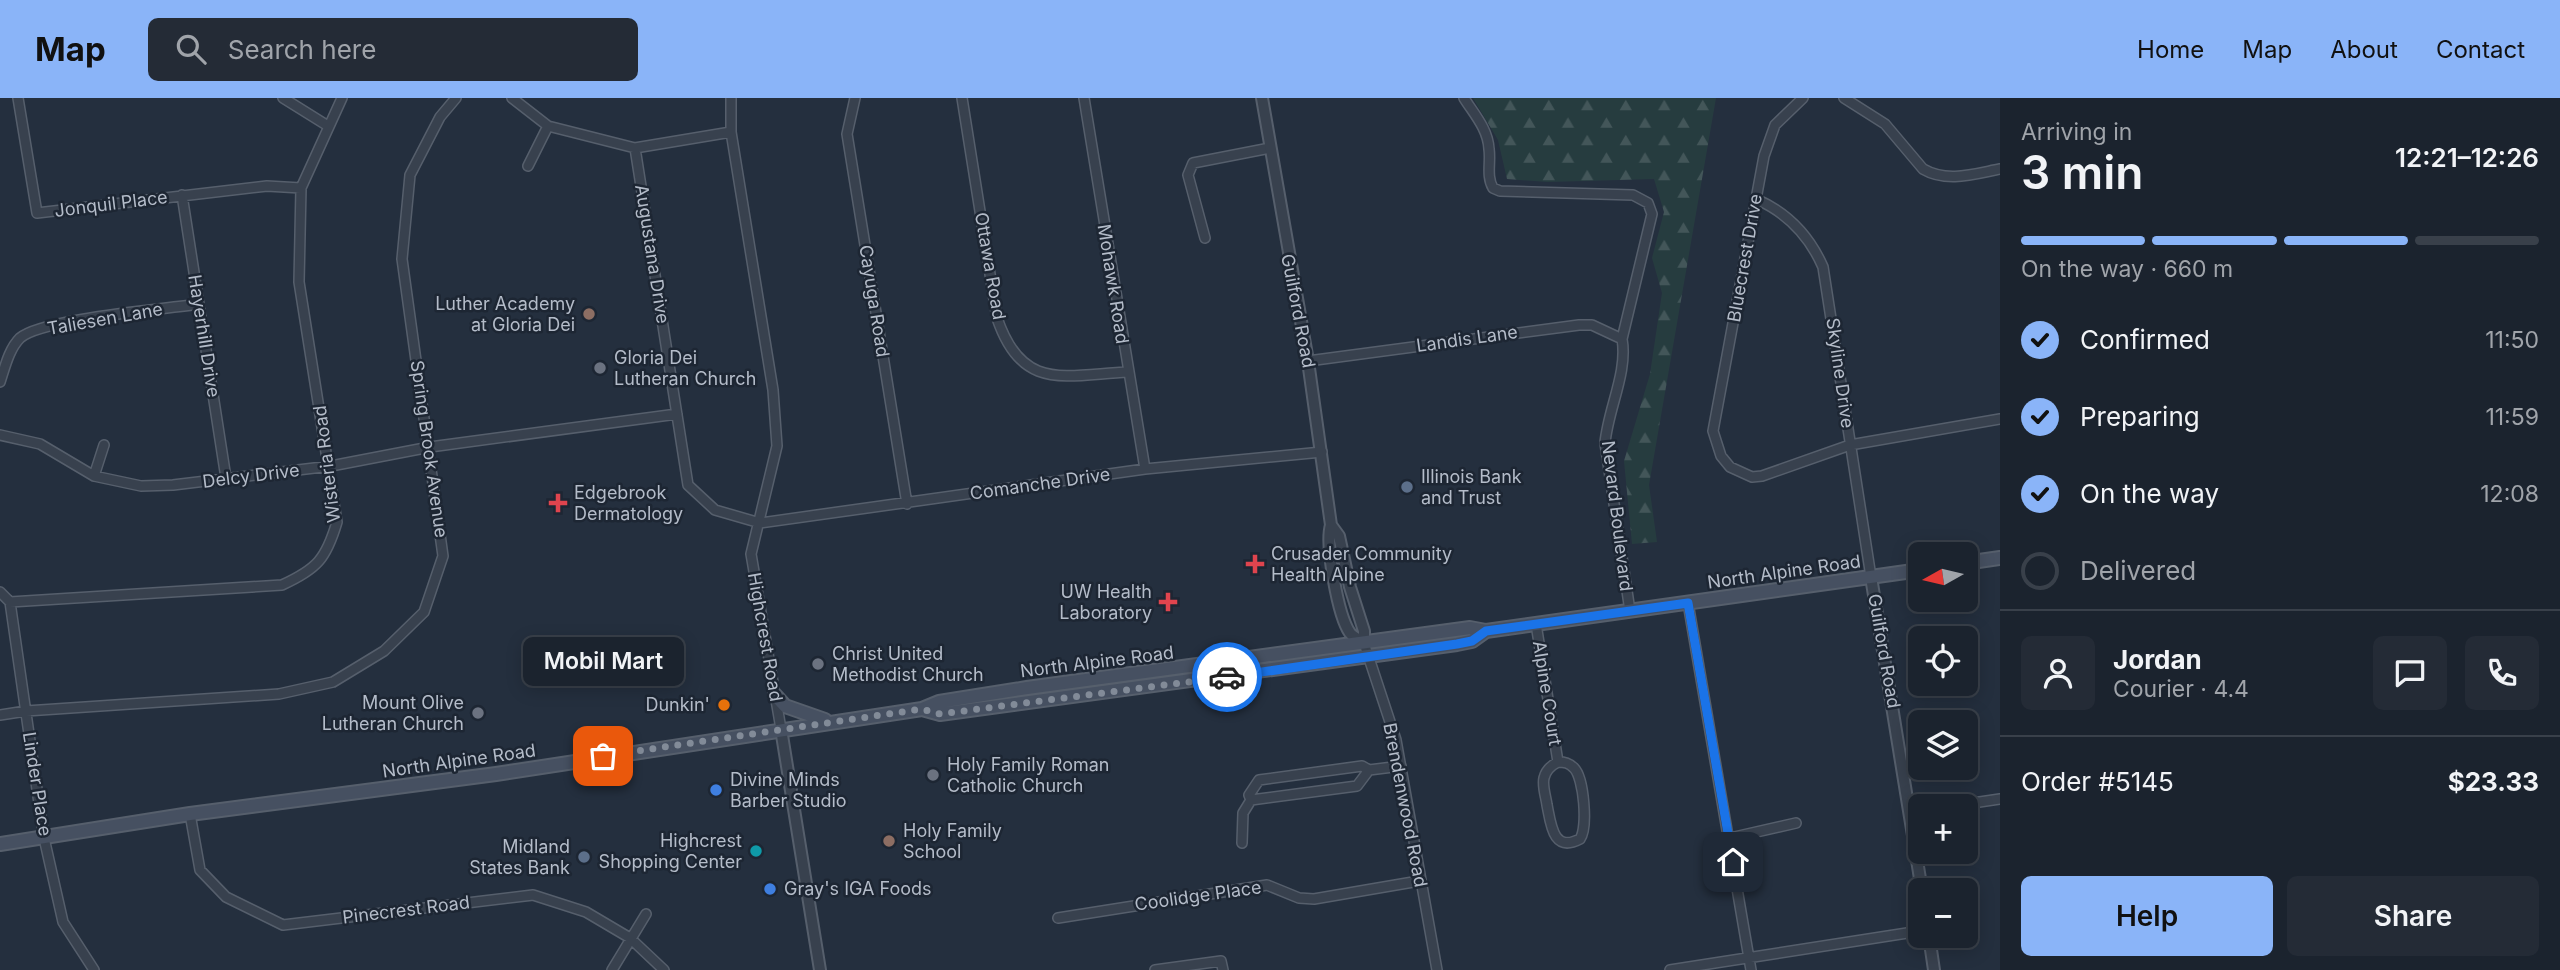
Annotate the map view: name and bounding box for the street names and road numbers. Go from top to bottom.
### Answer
street label: Augustana Drive [631,183,674,325]
street label: Jonquil Place [53,186,169,221]
street label: Bluecrest Drive [1723,192,1766,324]
street label: Ottawa Road [971,211,1010,321]
street label: Mohawk Road [1094,223,1133,345]
street label: Cayuga Road [855,243,894,359]
street label: Guilford Road [1277,252,1320,370]
street label: Hayerhill Drive [184,273,225,399]
street label: Taliesen Lane [46,298,164,339]
street label: Skyline Drive [1822,316,1859,429]
street label: Landis Lane [1415,321,1519,356]
street label: Spring Brook Avenue [407,359,452,539]
street label: Wisteria Road [309,404,344,524]
street label: Nevard Boulevard [1598,439,1637,593]
street label: Delcy Drive [201,459,301,492]
street label: Comanche Drive [968,463,1112,504]
street label: North Alpine Road [1706,550,1862,593]
street label: Highcrest Road [744,571,787,703]
street label: Guilford Road [1864,592,1905,710]
street label: Alpine Court [1529,639,1566,747]
street label: North Alpine Road [1019,642,1175,681]
street label: Brendenwood Road [1379,721,1432,889]
street label: Linder Place [19,730,56,838]
street label: North Alpine Road [381,739,537,782]
street label: Coolidge Place [1133,876,1263,915]
street label: Pinecrest Road [341,891,471,928]

